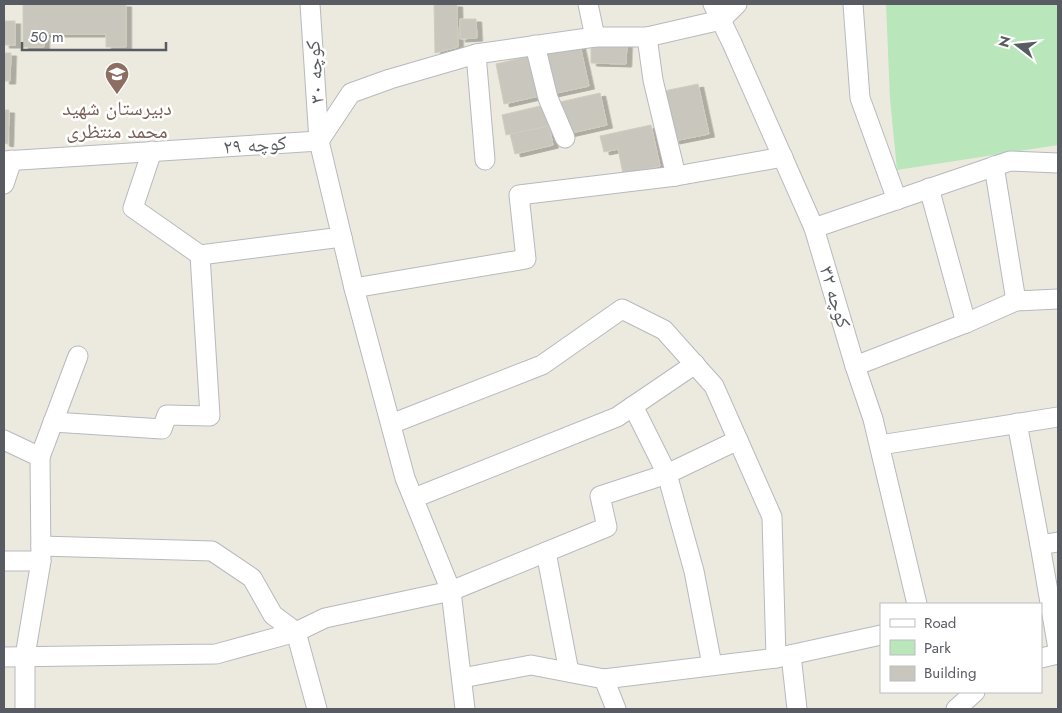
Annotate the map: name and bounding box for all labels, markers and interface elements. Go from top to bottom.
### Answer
scale bar [22,20,166,52]
north arrow [992,20,1042,70]
text: 50 m [30,26,64,48]
text: N [993,33,1016,50]
street label: کوچه ۳۰ [298,39,332,105]
school or university icon: دبیرستان شهید محمد منتظری [104,61,130,95]
place label: دبیرستان شهید محمد منتظری [62,94,172,146]
street label: کوچه ۲۹ [222,128,288,162]
street label: کوچه ۳۲ [812,262,858,332]
legend [880,603,1042,693]
text: Road [924,612,956,634]
text: Park [924,637,951,659]
text: Building [924,662,976,684]

